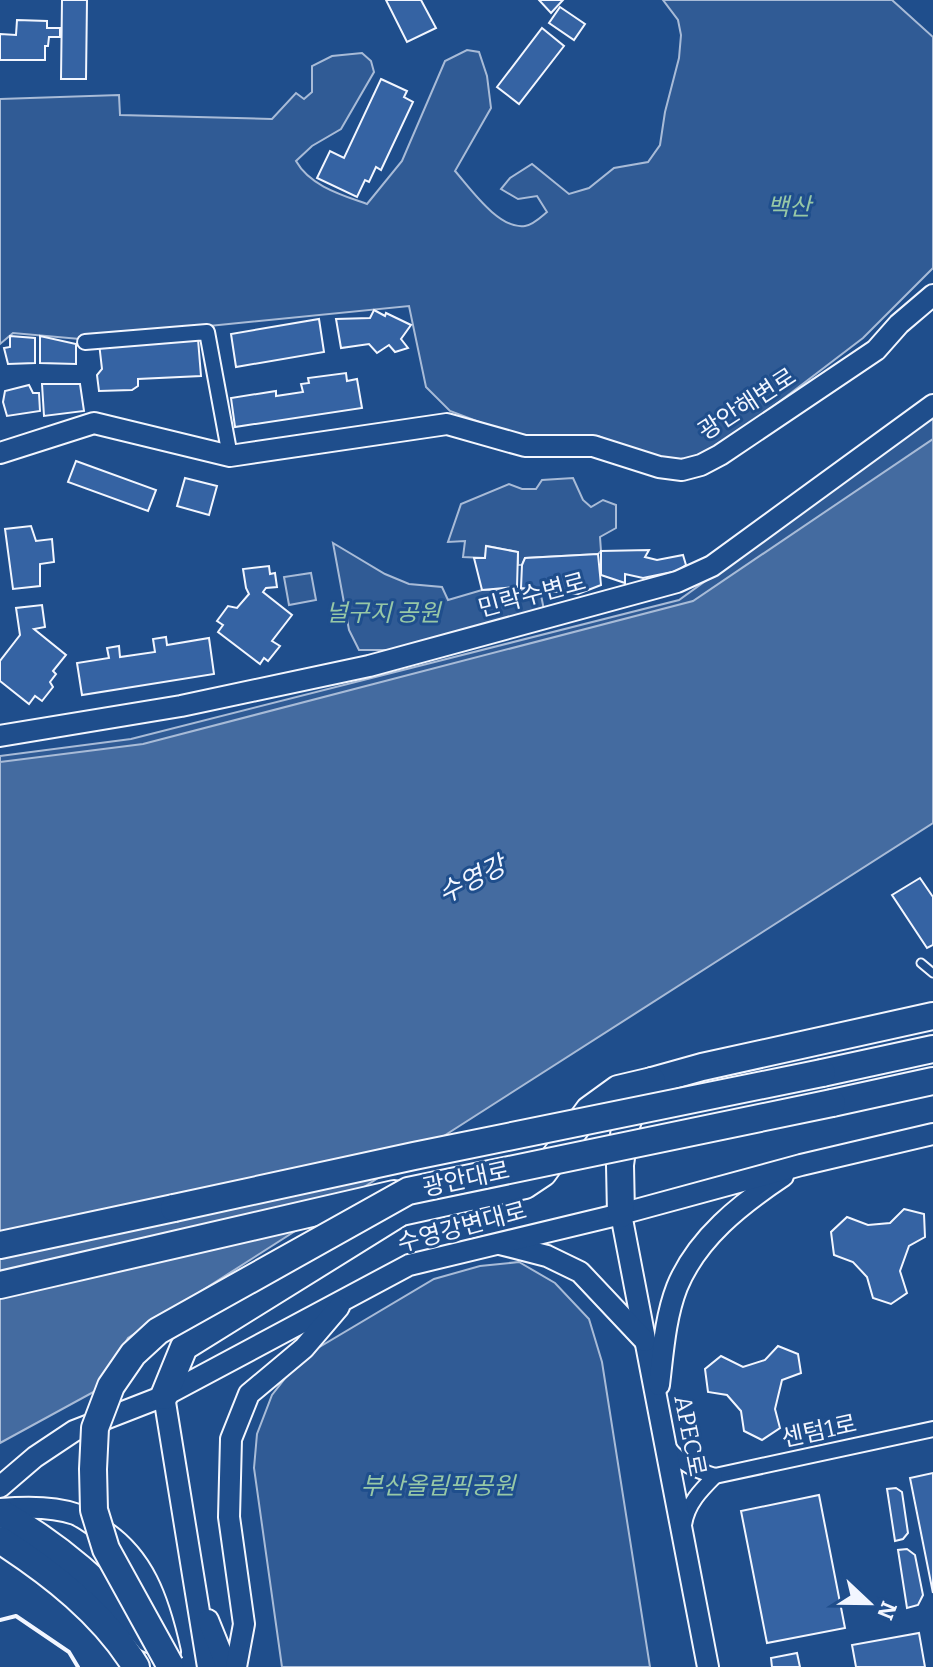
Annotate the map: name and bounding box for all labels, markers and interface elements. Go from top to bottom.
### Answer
park label: 백산 [767,193,814,221]
street label: 광안해변로 [693,362,801,446]
street label: 민락수변로 [475,567,589,623]
park label: 널구지 공원 [325,599,442,627]
water label: 수영강 [433,849,514,910]
street label: 광안대로 [420,1156,512,1202]
street label: 수영강변대로 [394,1196,530,1258]
street label: APEC로 [668,1393,712,1479]
street label: 센텀1로 [779,1409,859,1453]
park label: 부산올림픽공원 [361,1472,517,1500]
north arrow [829,1563,909,1643]
text: N [871,1597,903,1623]

